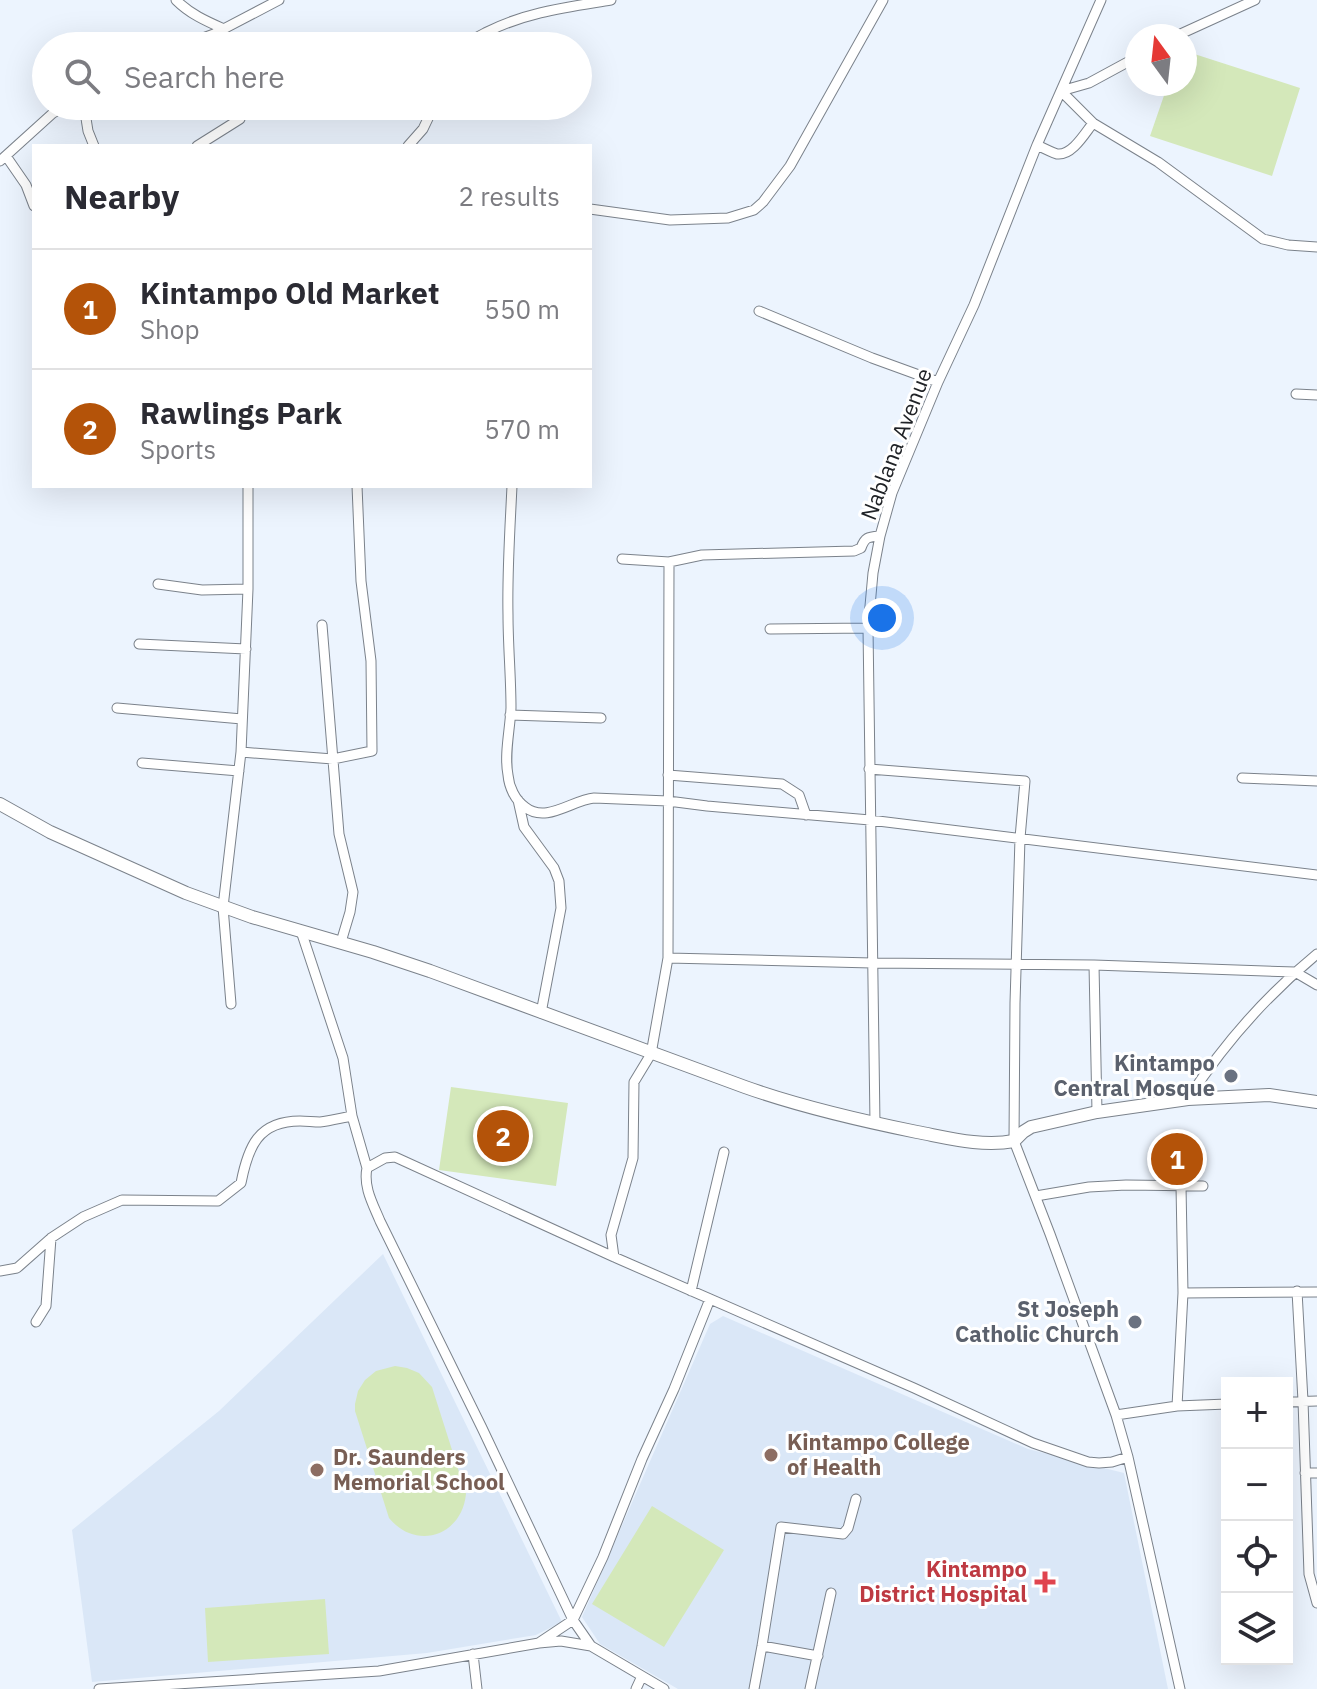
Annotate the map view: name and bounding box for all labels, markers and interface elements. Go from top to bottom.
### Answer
north arrow [1125,24,1197,96]
search box [32,32,592,120]
icon: search [60,54,104,98]
text: Search here [124,57,285,96]
text: Nearby [64,174,179,218]
text: 2 results [458,179,560,213]
text: Kintampo Old Market [140,273,439,312]
text: 1 [82,292,98,326]
text: 550 m [484,292,560,326]
text: Shop [140,312,200,346]
street label: Nablana Avenue [853,364,938,524]
text: Rawlings Park [140,393,342,432]
text: 2 [82,412,98,446]
text: 570 m [484,412,560,446]
text: Sports [140,432,216,466]
your location [862,598,902,638]
place label: Kintampo Central Mosque [1053,1048,1215,1102]
marker: Kintampo Central Mosque [1222,1067,1240,1085]
pin: 2 [477,1106,529,1166]
pin: 1 [1151,1129,1203,1189]
place label: St Joseph Catholic Church [955,1294,1119,1348]
marker: St Joseph Catholic Church [1126,1313,1144,1331]
map controls [1221,1377,1293,1665]
button: + [1221,1377,1293,1449]
place label: Kintampo College of Health [787,1427,970,1481]
place label: Dr. Saunders Memorial School [333,1442,505,1496]
marker: Kintampo College of Health [762,1446,780,1464]
button: − [1221,1449,1293,1521]
marker: Dr. Saunders Memorial School [308,1461,326,1479]
button: locate [1221,1521,1293,1593]
place label: Kintampo District Hospital [859,1554,1027,1608]
marker: Kintampo District Hospital [1034,1571,1056,1593]
button: layers [1221,1593,1293,1665]

